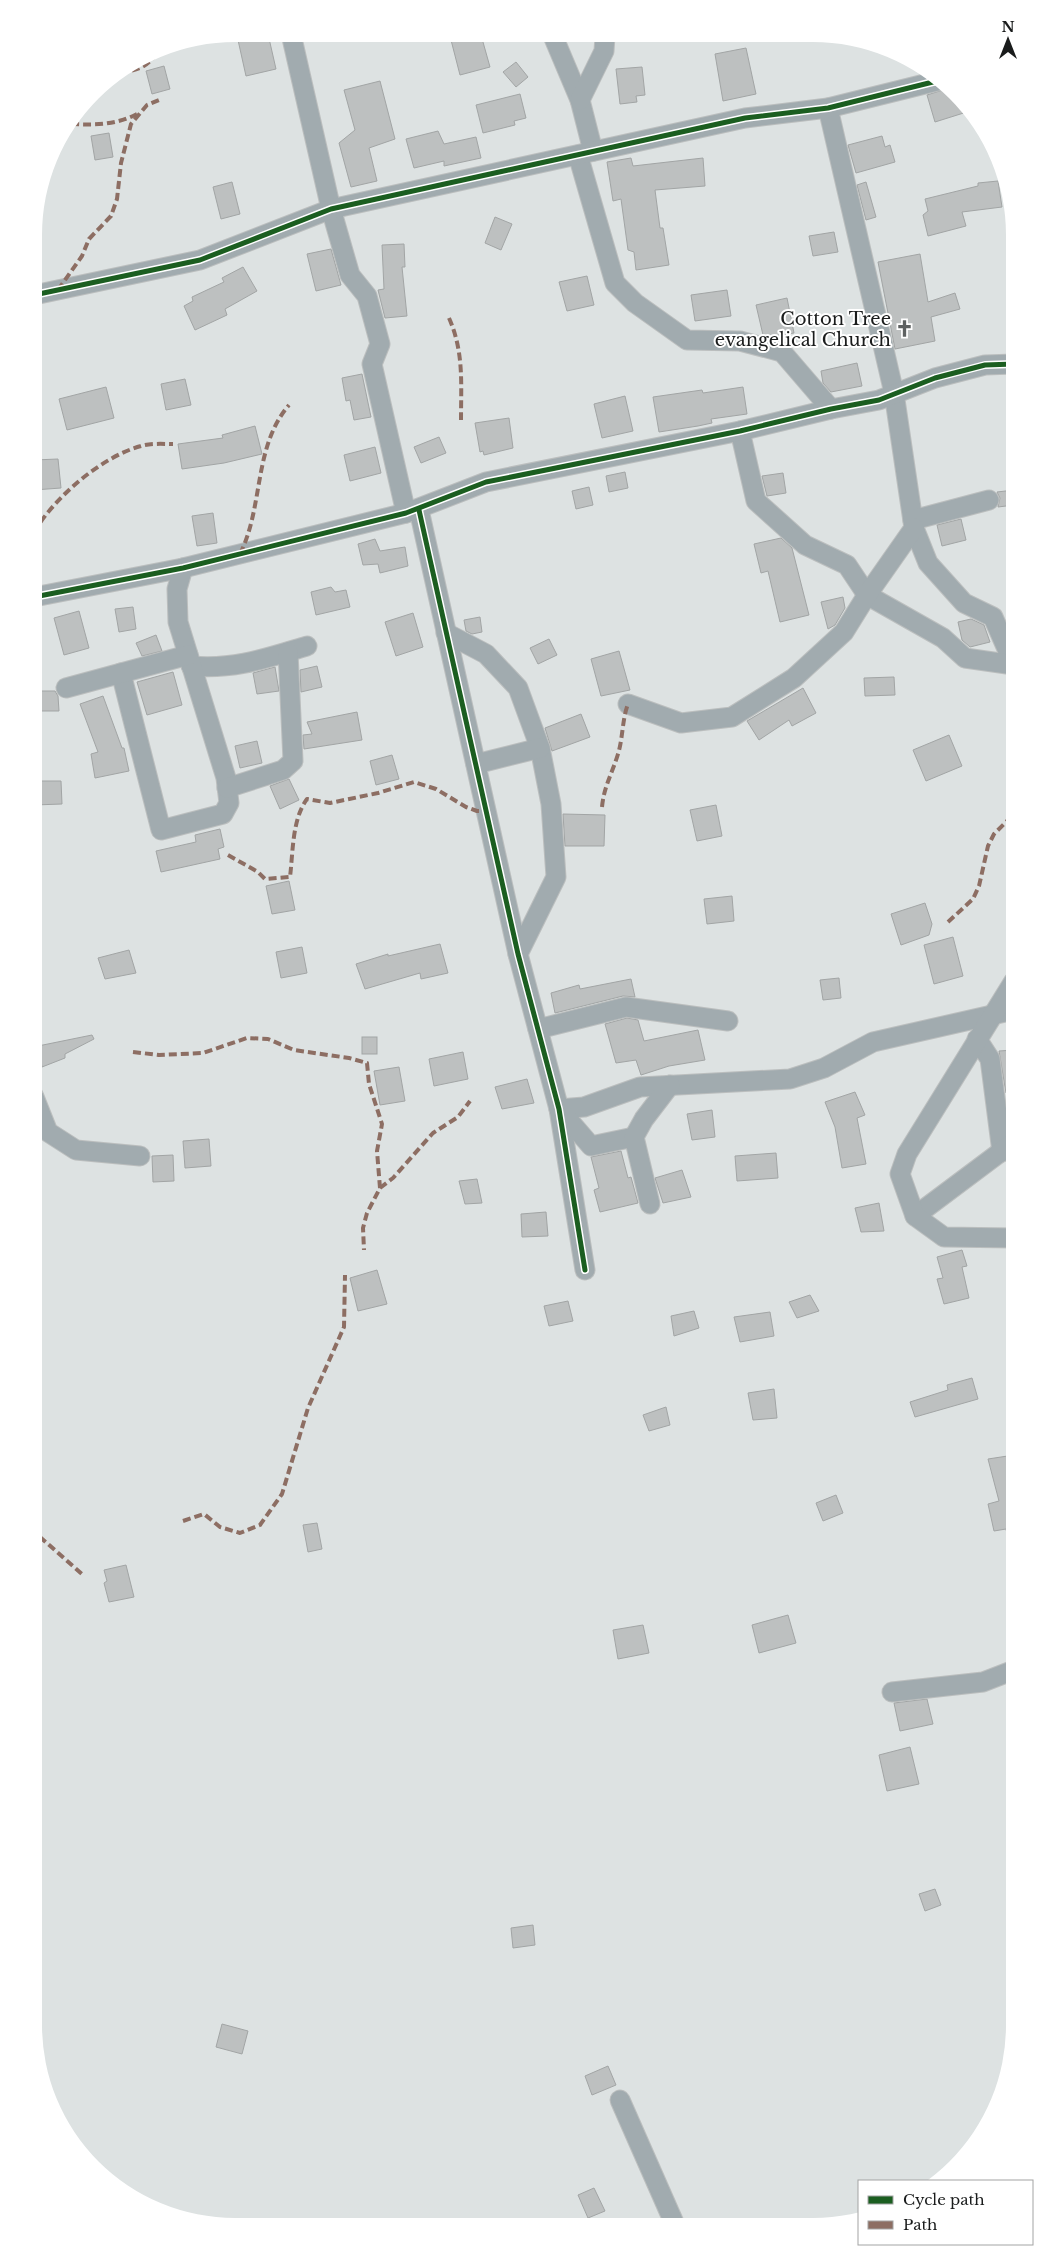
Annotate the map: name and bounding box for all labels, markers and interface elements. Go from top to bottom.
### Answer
north arrow [983,15,1033,65]
text: N [1001,18,1015,36]
place label: Cotton Tree evangelical Church [715,308,891,351]
church icon: Cotton Tree evangelical Church [895,319,915,339]
legend [858,2180,1033,2245]
text: Cycle path [903,2190,985,2209]
text: Path [903,2215,937,2234]

